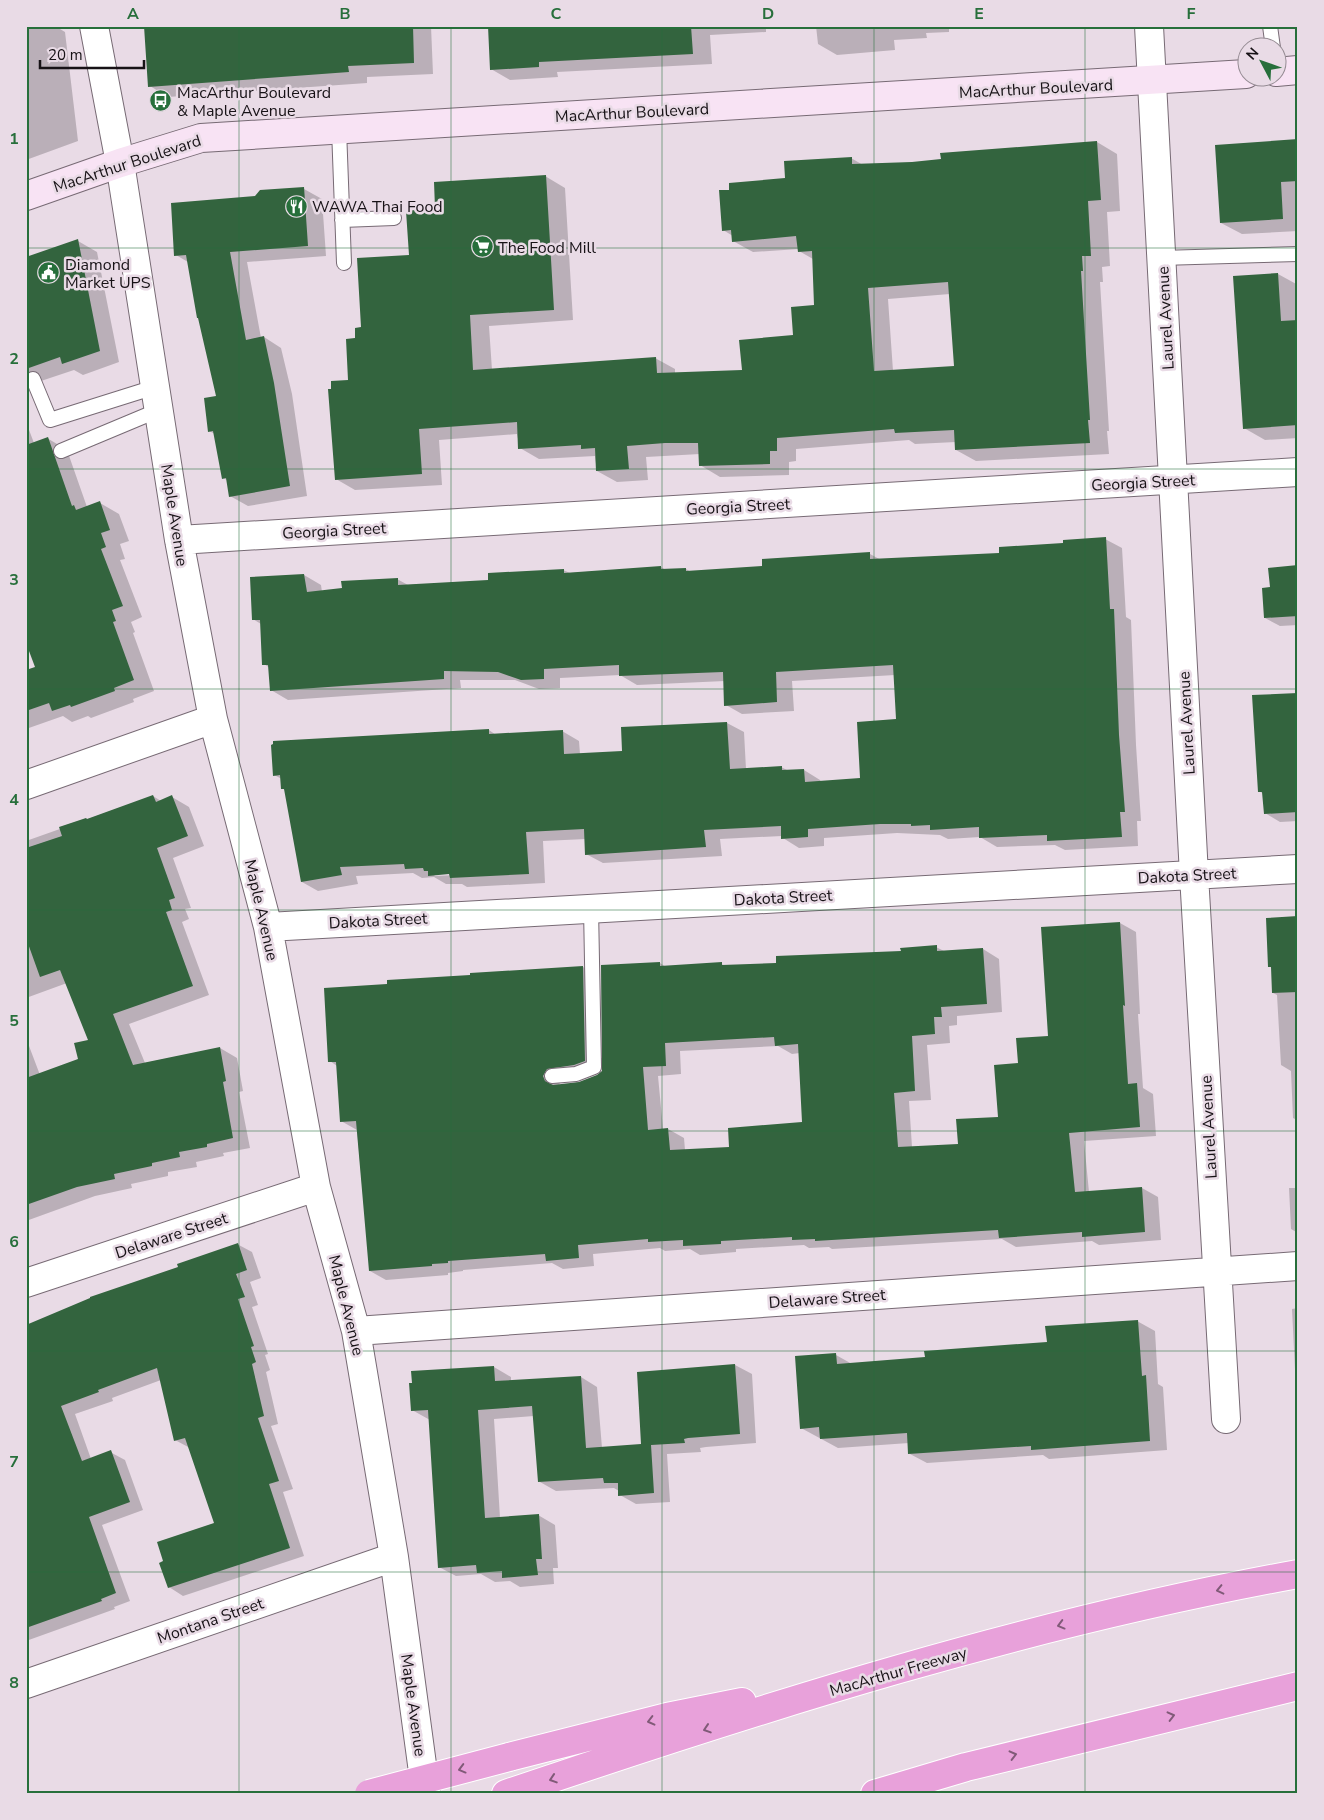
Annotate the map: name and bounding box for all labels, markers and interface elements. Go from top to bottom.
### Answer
text: A [127,3,139,25]
text: B [339,3,351,25]
text: C [551,3,562,25]
text: D [762,3,774,25]
text: E [974,3,984,25]
text: F [1187,3,1196,25]
scale bar [40,38,144,70]
north arrow [1236,38,1286,88]
text: N [1242,44,1263,64]
text: 20 m [48,45,83,65]
street label: MacArthur Boulevard [959,74,1114,104]
place label: MacArthur Boulevard & Maple Avenue [177,82,331,122]
bus stop icon: MacArthur Boulevard & Maple Avenue [149,89,173,113]
street label: MacArthur Boulevard [555,98,710,128]
text: 1 [9,128,19,150]
street label: MacArthur Boulevard [51,130,204,198]
restaurant icon: WAWA Thai Food [284,194,308,218]
place label: WAWA Thai Food [312,196,443,218]
supermarket icon: The Food Mill [470,235,494,259]
place label: The Food Mill [498,237,596,259]
place label: Diamond Market UPS [65,254,151,294]
public building icon: Diamond Market UPS [37,261,61,285]
street label: Laurel Avenue [1152,266,1180,370]
text: 2 [9,348,19,370]
street label: Maple Avenue [155,462,193,568]
street label: Georgia Street [1091,469,1196,497]
street label: Georgia Street [686,493,791,521]
street label: Georgia Street [282,517,387,545]
text: 3 [9,569,19,591]
street label: Laurel Avenue [1173,671,1201,775]
text: 4 [9,789,19,811]
street label: Maple Avenue [239,857,283,963]
street label: Dakota Street [1137,862,1237,890]
street label: Dakota Street [733,884,833,912]
street label: Dakota Street [328,907,428,935]
text: 5 [9,1010,19,1032]
street label: Laurel Avenue [1195,1075,1223,1179]
street label: Delaware Street [112,1207,231,1265]
text: 6 [9,1231,19,1253]
street label: Maple Avenue [323,1252,369,1358]
street label: Delaware Street [768,1284,887,1314]
text: 7 [9,1451,19,1473]
one-way arrow [1215,1584,1224,1595]
street label: Montana Street [154,1592,267,1649]
one-way arrow [1057,1620,1066,1630]
street label: MacArthur Freeway [827,1642,970,1702]
street label: Maple Avenue [395,1652,431,1758]
text: 8 [9,1672,19,1694]
one-way arrow [1166,1711,1175,1722]
one-way arrow [647,1715,656,1726]
one-way arrow [704,1723,712,1733]
one-way arrow [1008,1750,1017,1761]
one-way arrow [458,1763,466,1774]
one-way arrow [549,1773,557,1783]

